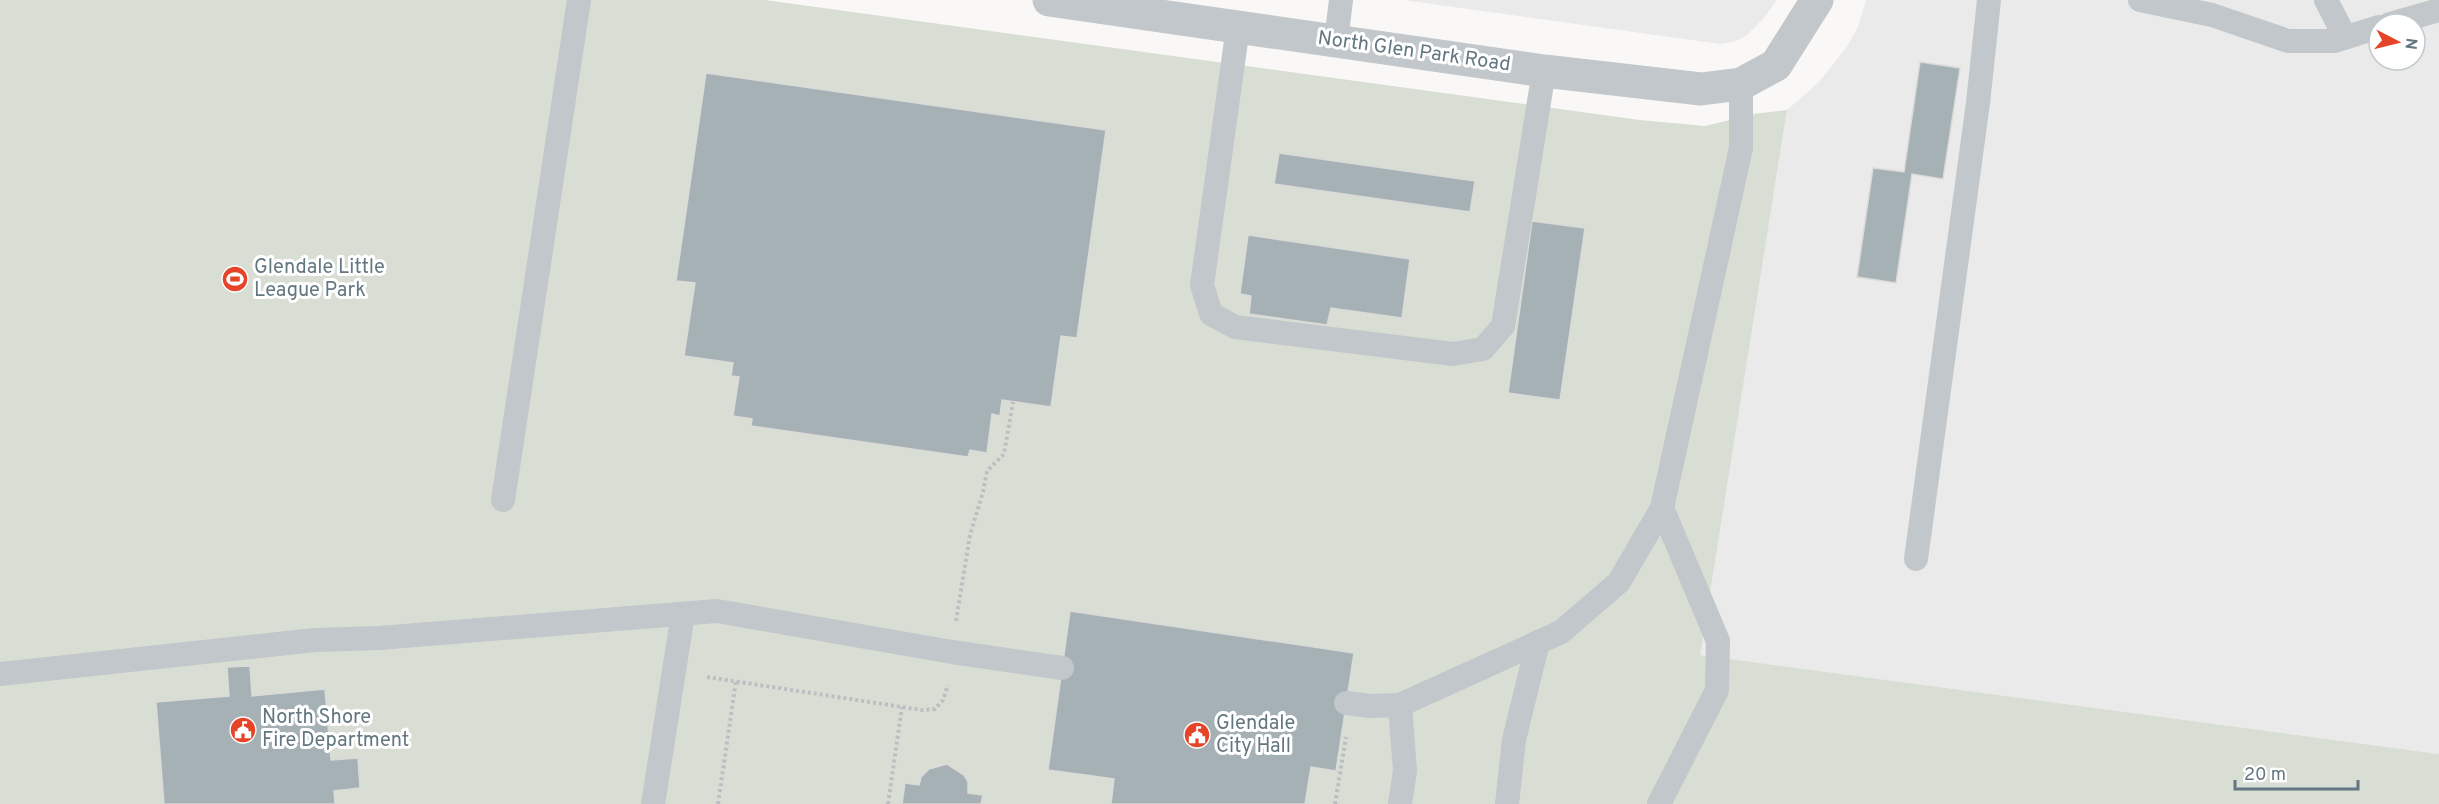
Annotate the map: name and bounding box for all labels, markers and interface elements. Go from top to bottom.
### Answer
north arrow [2367,12,2427,72]
street label: North Glen Park Road [1316,26,1512,78]
text: N [2399,37,2421,51]
place label: Glendale Little League Park [254,255,385,304]
sports icon: Glendale Little League Park [220,264,250,294]
place label: North Shore Fire Department [262,705,409,754]
place label: Glendale City Hall [1216,711,1295,760]
public building icon: North Shore Fire Department [228,715,258,745]
public building icon: Glendale City Hall [1182,720,1212,750]
scale bar [2235,753,2358,791]
text: 20 m [2244,764,2286,787]

